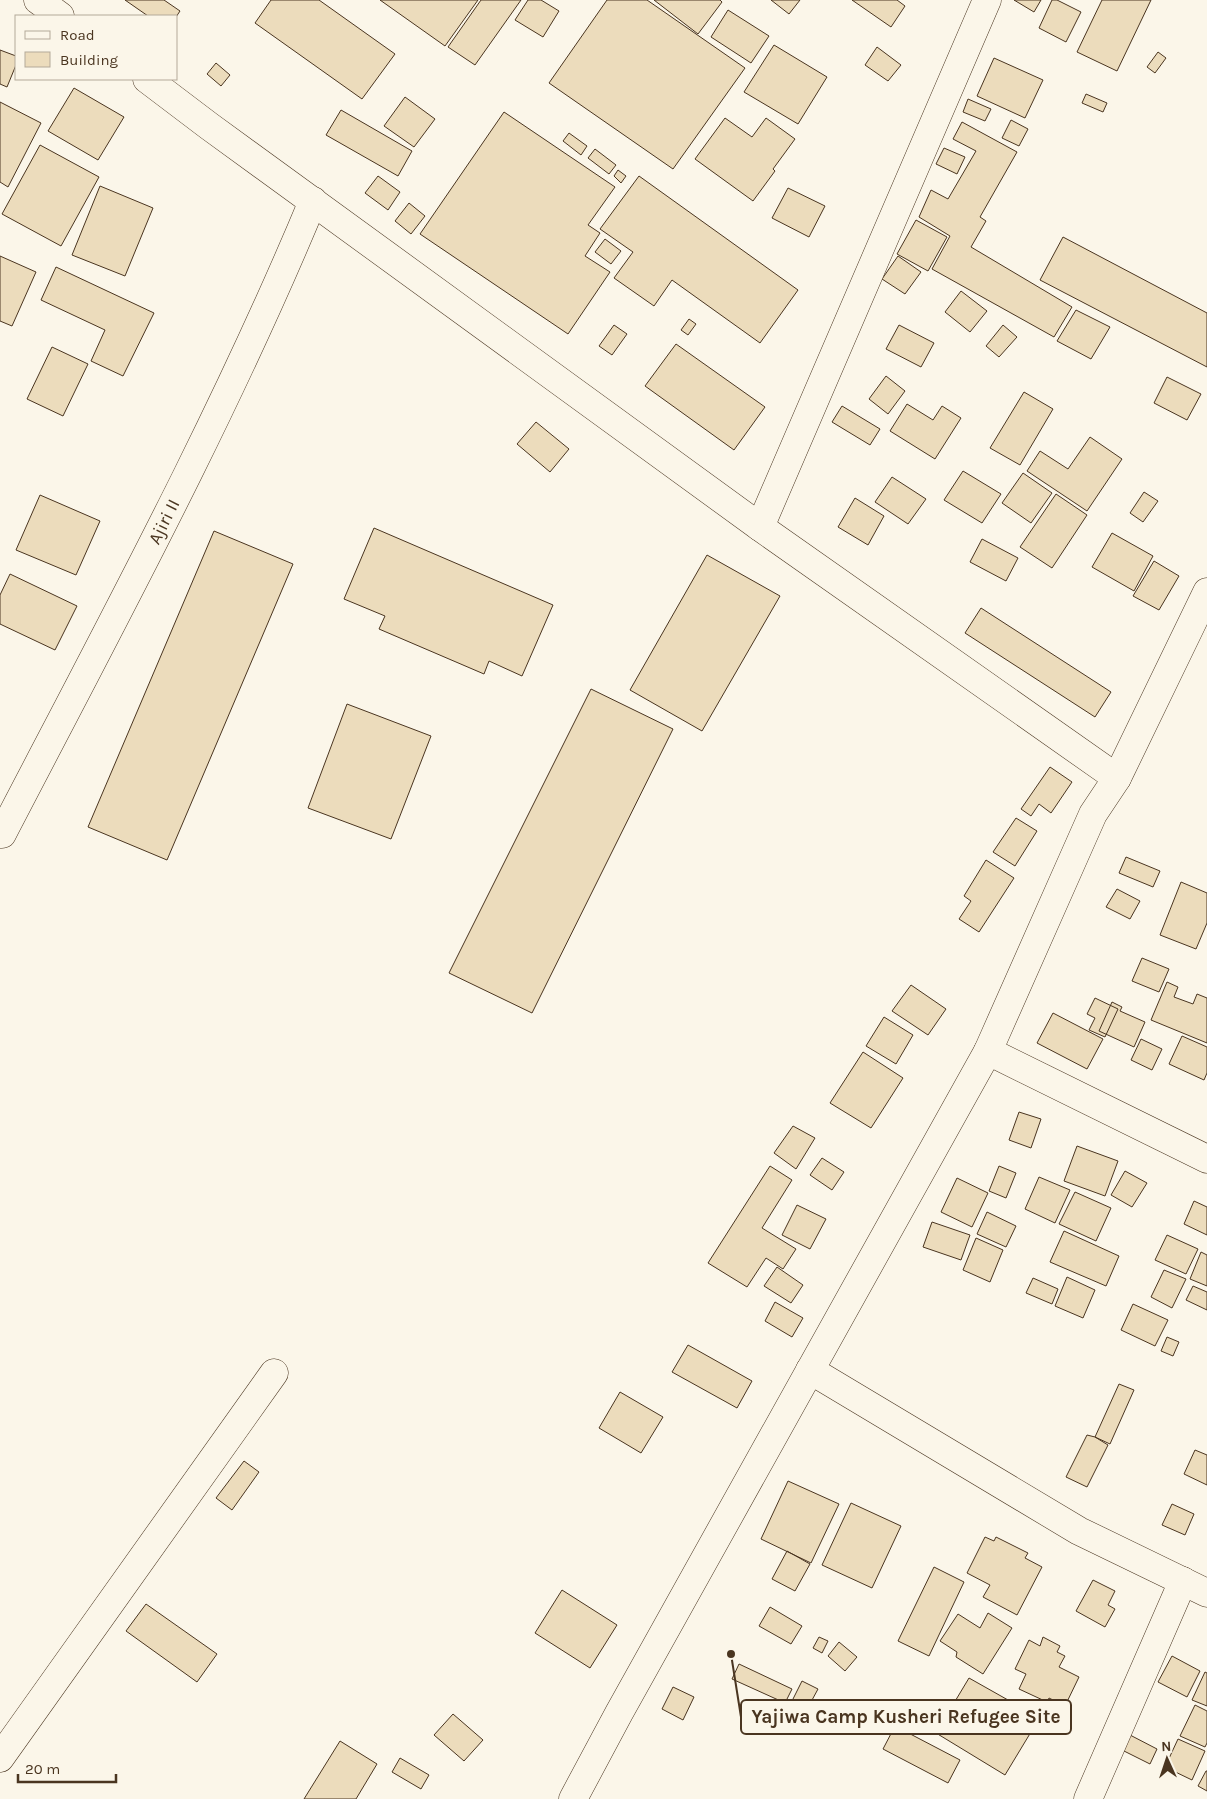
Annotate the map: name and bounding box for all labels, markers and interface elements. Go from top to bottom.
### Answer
legend [15,15,178,80]
text: Road [60,26,95,44]
text: Building [60,51,118,69]
street label: Ajiri II [143,495,184,548]
callout: Yajiwa Camp Kusheri Refugee Site [741,1700,1071,1734]
text: Yajiwa Camp Kusheri Refugee Site [751,1706,1061,1728]
north arrow [1142,1734,1192,1784]
text: N [1161,1738,1172,1755]
scale bar [18,1752,115,1784]
text: 20 m [25,1760,60,1778]

